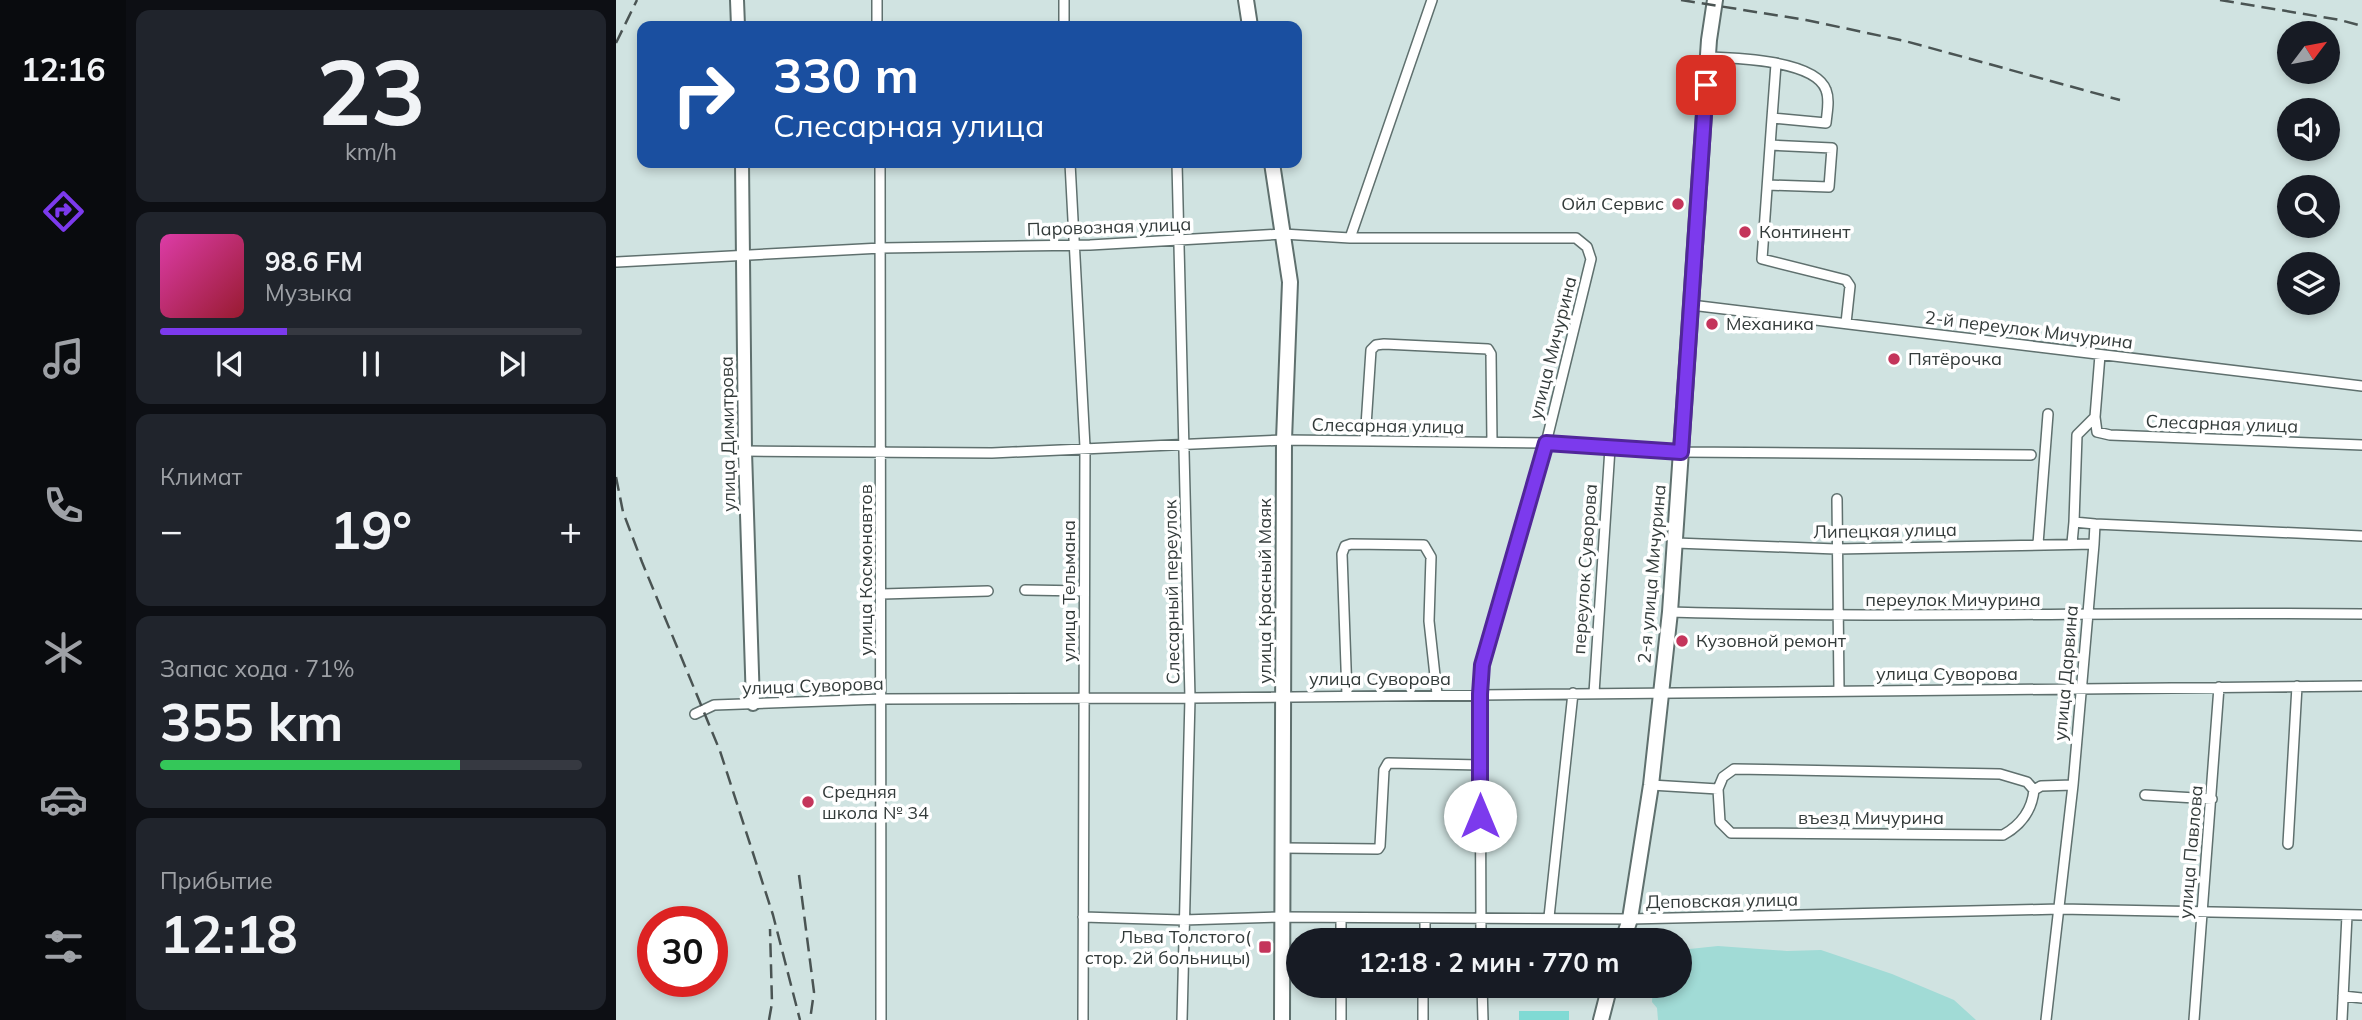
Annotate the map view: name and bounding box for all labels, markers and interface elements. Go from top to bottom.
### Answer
north arrow [2277,21,2340,84]
map controls [2277,21,2340,315]
text: 23 [316,34,426,148]
text: 330 m [773,44,919,105]
text: 12:16 [21,49,105,89]
icon: right [658,49,749,140]
pin [1676,55,1736,115]
icon: arrive [1687,66,1725,104]
button: sound [2277,98,2340,161]
text: Слесарная улица [773,105,1044,145]
text: km/h [345,137,397,166]
button: search [2277,175,2340,238]
icon: directions [39,187,88,236]
place label: Ойл Сервис [1561,192,1664,215]
marker: Ойл Сервис [1670,196,1686,212]
street label: Паровозная улица [1026,212,1192,241]
place label: Континент [1759,220,1851,243]
marker: Континент [1737,224,1753,240]
text: 98.6 FM [265,245,363,278]
button: layers [2277,252,2340,315]
street label: улица Мичурина [1524,274,1581,422]
text: Музыка [265,278,352,307]
street label: 2-й переулок Мичурина [1924,305,2134,354]
place label: Механика [1726,312,1814,335]
marker: Механика [1704,316,1720,332]
icon: music [39,334,88,383]
icon: previous [211,345,249,383]
icon: pause [352,345,390,383]
icon: next [493,345,531,383]
place label: Пятёрочка [1908,347,2002,370]
marker: Пятёрочка [1886,351,1902,367]
street label: улица Димитрова [715,356,740,512]
street label: Слесарная улица [2145,409,2299,438]
street label: Слесарная улица [1311,413,1465,438]
text: Климат [160,462,242,491]
icon: phone [39,481,88,530]
street label: переулок Суворова [1567,483,1602,655]
street label: 2-я улица Мичурина [1632,483,1671,664]
street label: улица Космонавтов [854,484,877,656]
text: 19° [330,497,412,562]
street label: улица Красный Маяк [1253,498,1276,684]
street label: Слесарный переулок [1158,499,1185,685]
text: − [160,506,183,554]
text: + [559,506,582,554]
street label: Липецкая улица [1813,518,1957,543]
street label: улица Тельмана [1057,520,1080,662]
street label: переулок Мичурина [1865,588,2041,611]
street label: улица Дарвина [2048,604,2083,742]
icon: climate [39,628,88,677]
place label: Кузовной ремонт [1696,629,1847,652]
marker: Кузовной ремонт [1674,633,1690,649]
text: Запас хода · 71% [160,654,355,683]
street label: улица Суворова [1876,662,2018,685]
street label: улица Суворова [1309,667,1451,690]
street label: улица Суворова [742,672,884,699]
text: 355 km [160,689,343,754]
icon: car [39,775,88,824]
position arrow [1443,779,1517,853]
place label: Средняя школа № 34 [822,780,929,824]
street label: улица Павлова [2173,784,2208,920]
marker: Средняя школа № 34 [800,794,816,810]
street label: въезд Мичурина [1798,806,1944,829]
text: Прибытие [160,866,273,895]
street label: Деповская улица [1646,888,1798,913]
text: 12:18 [160,901,298,966]
speed limit sign: 30 [637,906,728,997]
icon: filters [39,922,88,971]
place label: Льва Толстого( стор. 2й больницы) [1085,925,1251,969]
marker: Льва Толстого( стор. 2й больницы) [1257,939,1273,955]
text: 12:18 · 2 мин · 770 m [1359,946,1619,979]

